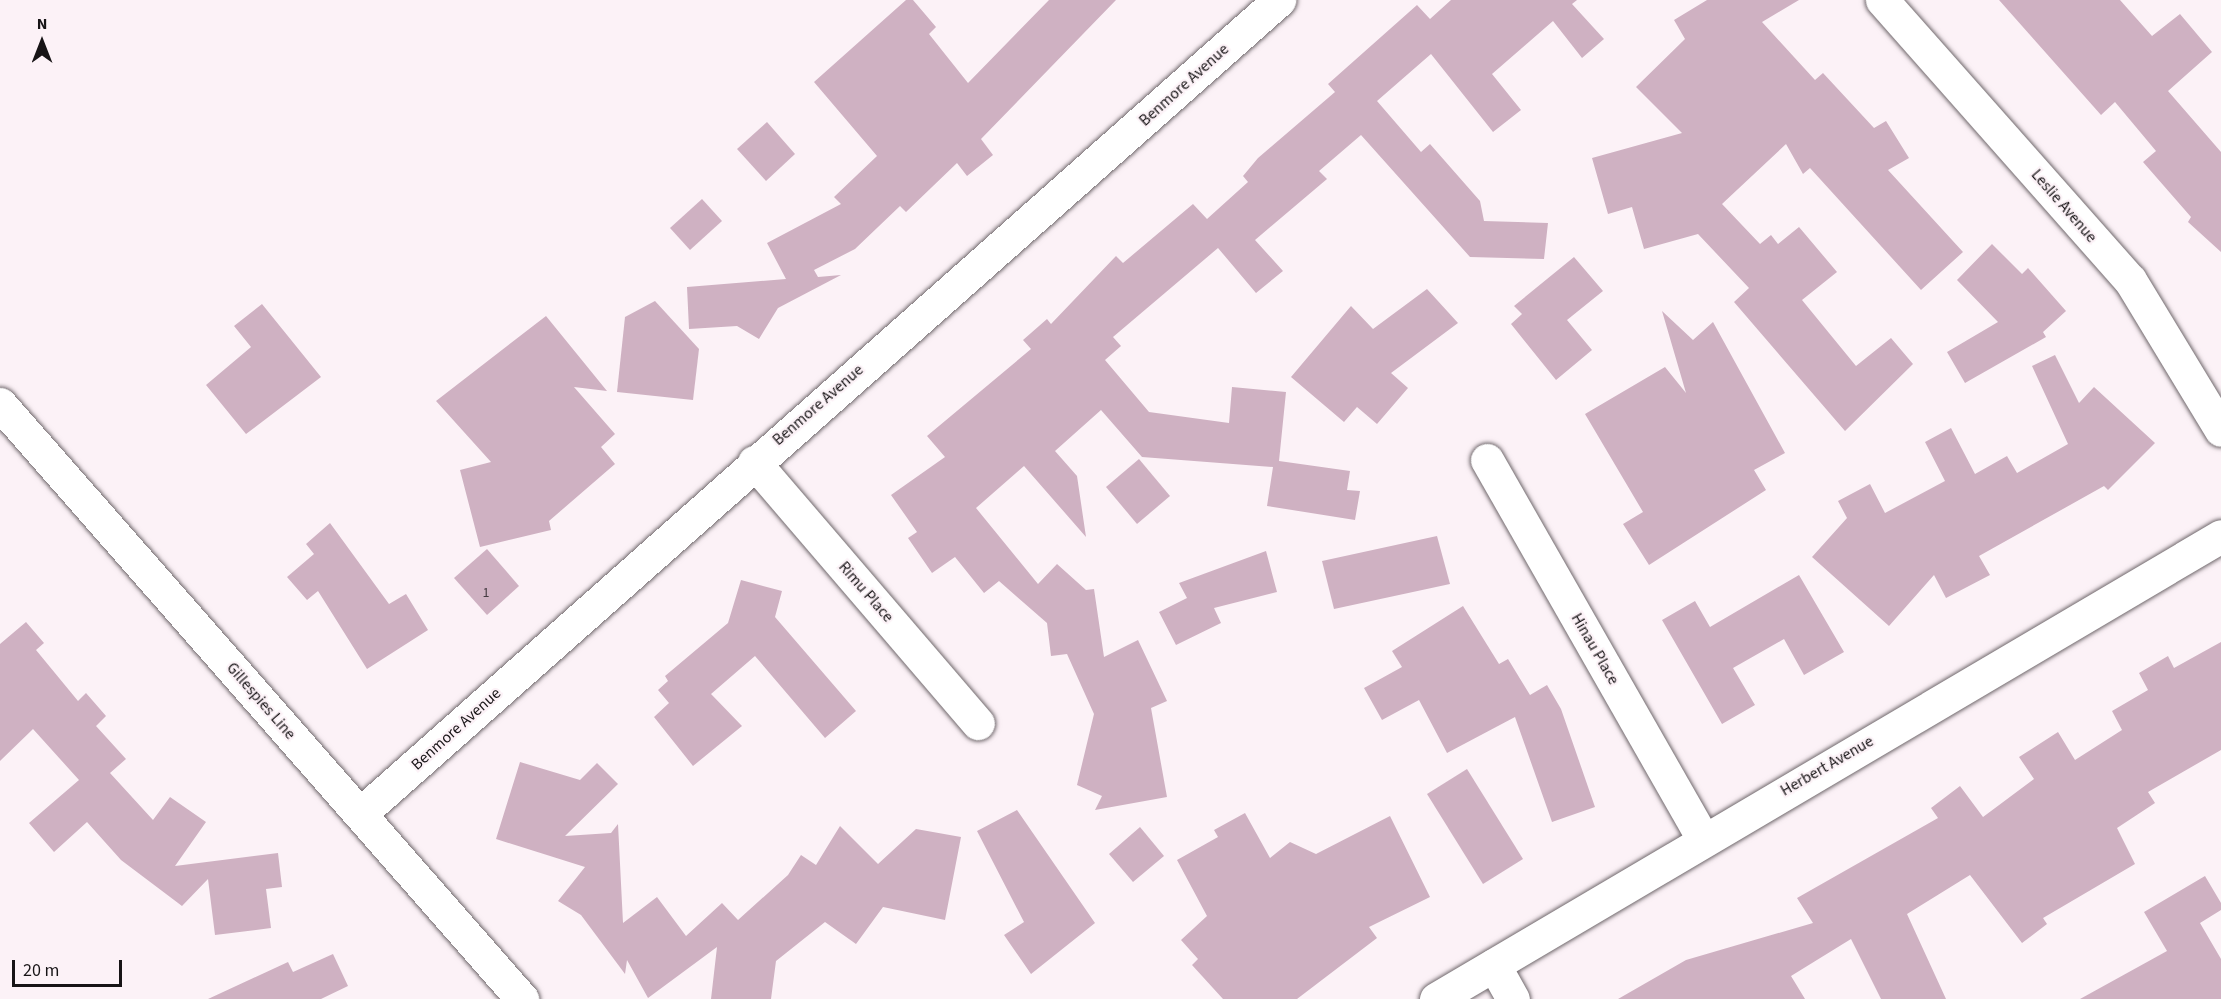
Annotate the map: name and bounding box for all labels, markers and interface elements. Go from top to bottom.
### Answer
north arrow [12,12,72,72]
text: N [37,13,47,35]
street label: Benmore Avenue [1135,40,1233,130]
street label: Leslie Avenue [2027,165,2101,247]
street label: Benmore Avenue [769,360,867,450]
street label: Rimu Place [834,558,898,626]
house number: 1 [483,585,489,601]
street label: Hinau Place [1567,610,1623,688]
street label: Gillespies Line [222,659,300,743]
street label: Benmore Avenue [407,684,505,774]
street label: Herbert Avenue [1777,732,1877,800]
scale bar [15,948,124,986]
text: 20 m [23,958,59,983]

